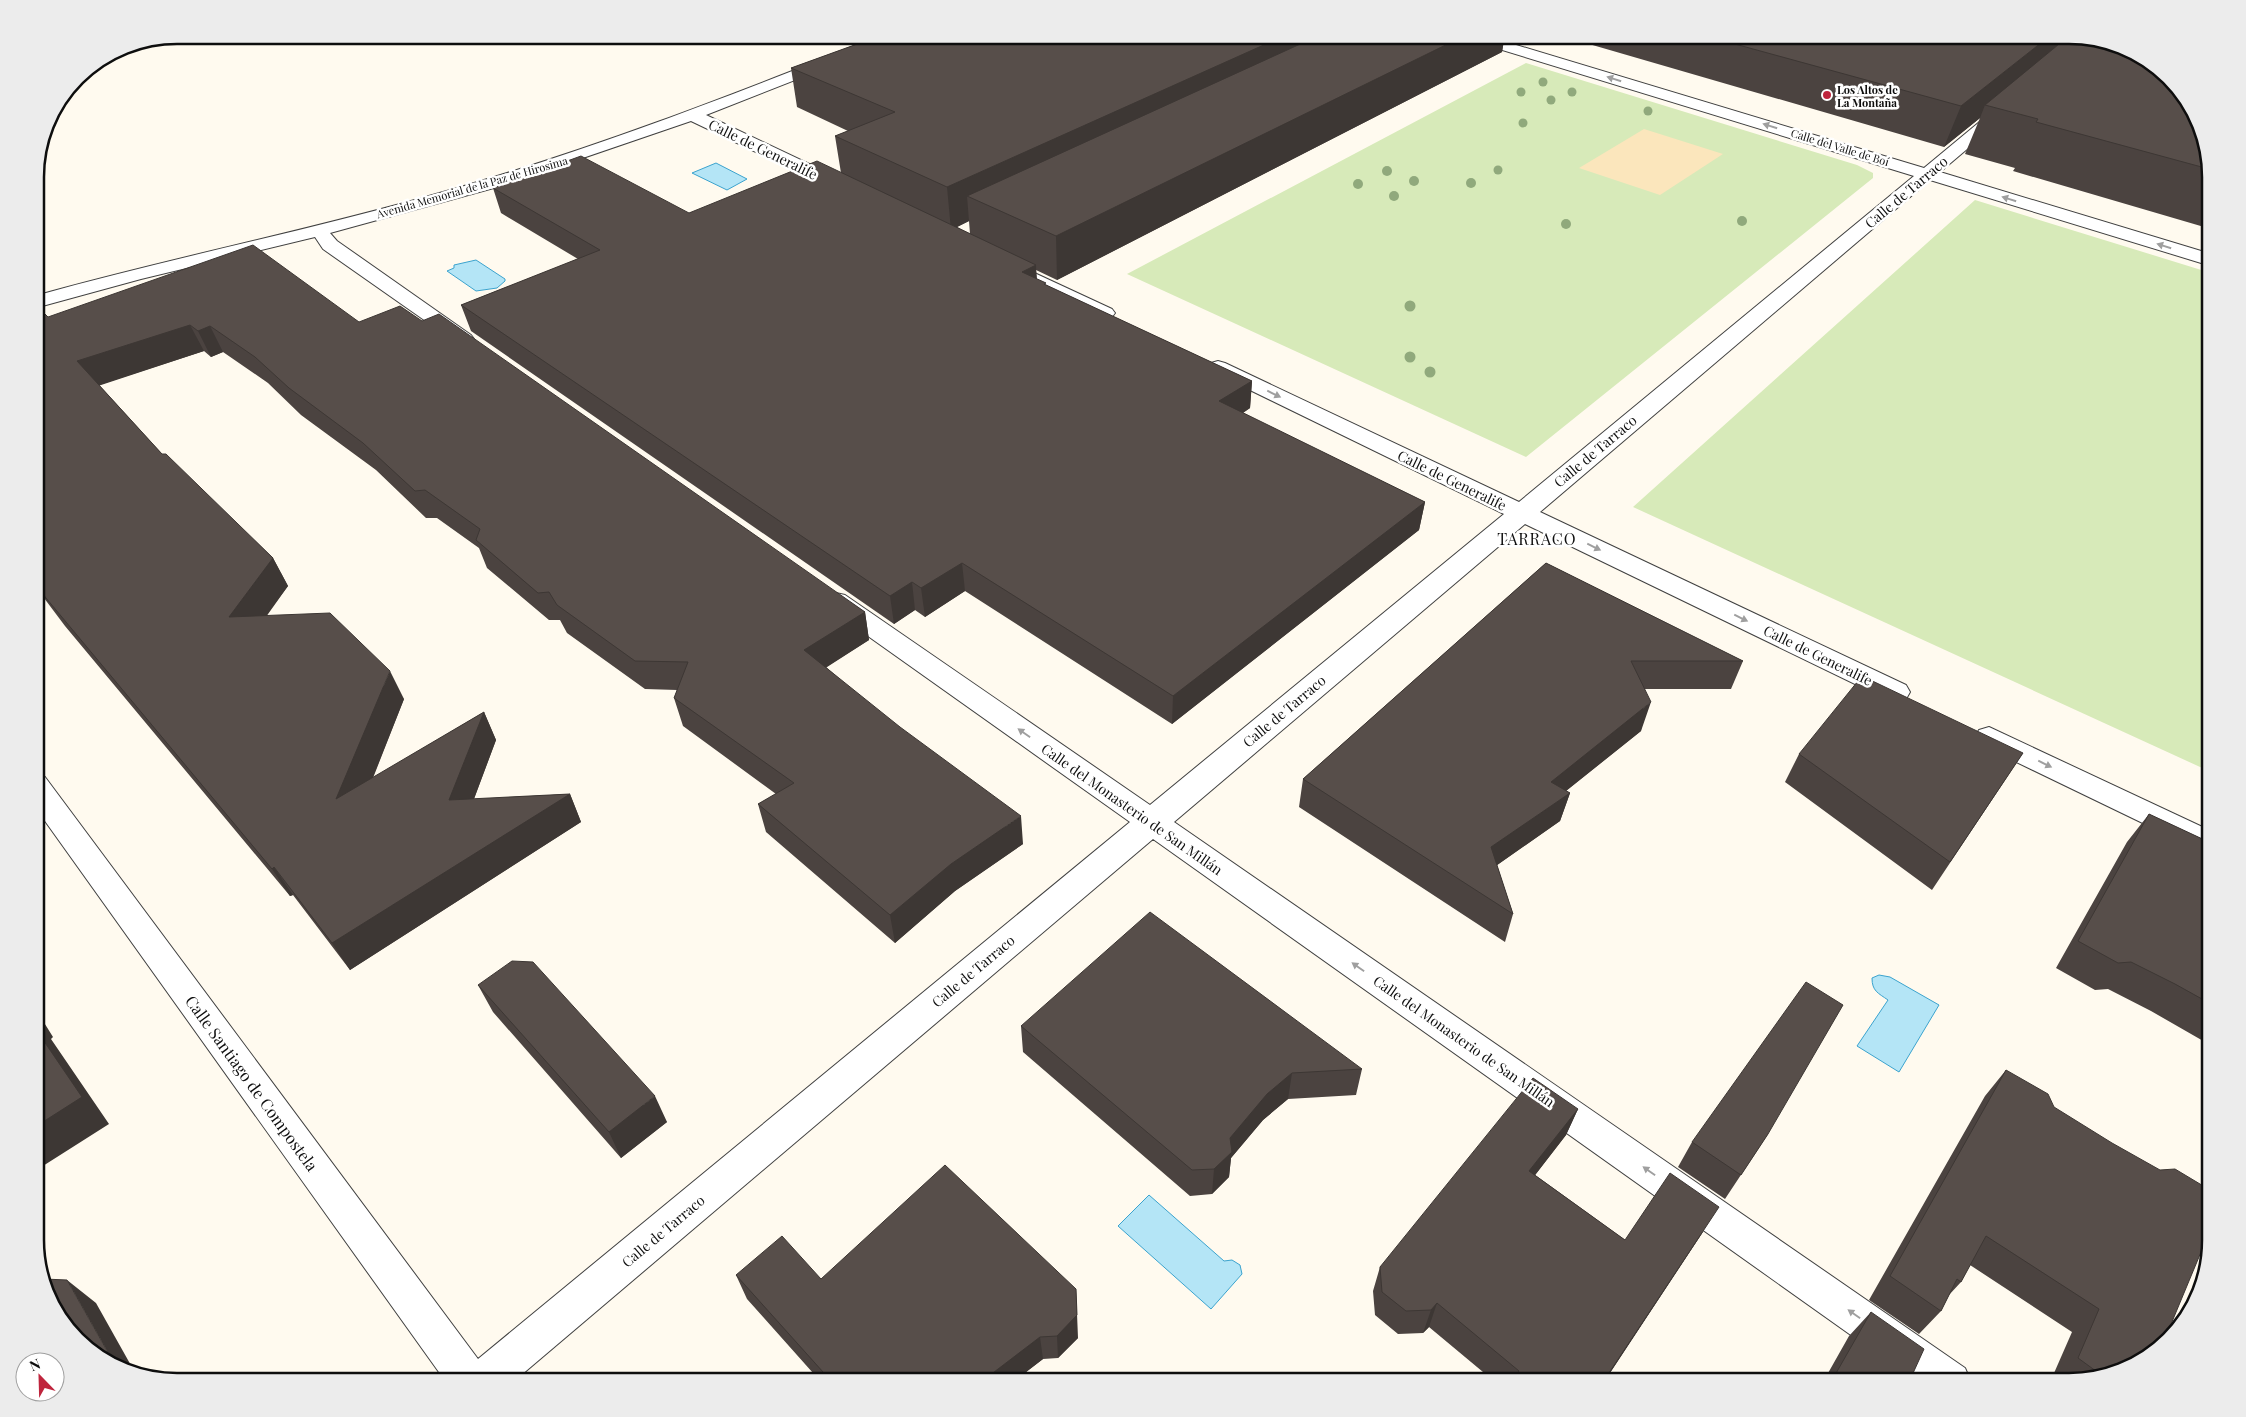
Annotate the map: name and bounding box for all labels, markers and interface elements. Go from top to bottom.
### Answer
one-way arrow [1606,75,1621,83]
place label: Los Altos de La Montaña [1837,82,1898,110]
marker: Los Altos de La Montaña [1821,89,1833,101]
street label: Calle de Generalife [705,114,821,184]
one-way arrow [1762,122,1777,129]
street label: Calle del Valle de Boí [1789,125,1891,169]
street label: Calle de Tarraco [1861,151,1952,232]
street label: Avenida Memorial de la Paz de Hirosima [374,152,570,222]
one-way arrow [2001,194,2016,202]
one-way arrow [2157,241,2172,249]
one-way arrow [1267,390,1281,398]
street label: Calle de Tarraco [1550,410,1641,491]
street label: Calle de Generalife [1394,445,1510,515]
district label: TARRACO [1497,528,1577,549]
one-way arrow [1587,544,1601,552]
one-way arrow [1734,614,1748,622]
street label: Calle de Generalife [1760,620,1876,690]
street label: Calle de Tarraco [1239,670,1330,751]
one-way arrow [1017,728,1031,738]
street label: Calle del Monasterio de San Millán [1038,739,1227,879]
one-way arrow [2038,760,2052,768]
street label: Calle de Tarraco [928,930,1019,1011]
one-way arrow [1351,962,1365,972]
street label: Calle del Monasterio de San Millán [1370,971,1559,1111]
street label: Calle Santiago de Compostela [181,991,323,1175]
one-way arrow [1642,1166,1656,1176]
street label: Calle de Tarraco [618,1190,709,1271]
one-way arrow [1847,1309,1860,1319]
north arrow [15,1352,65,1402]
text: N [26,1354,43,1375]

